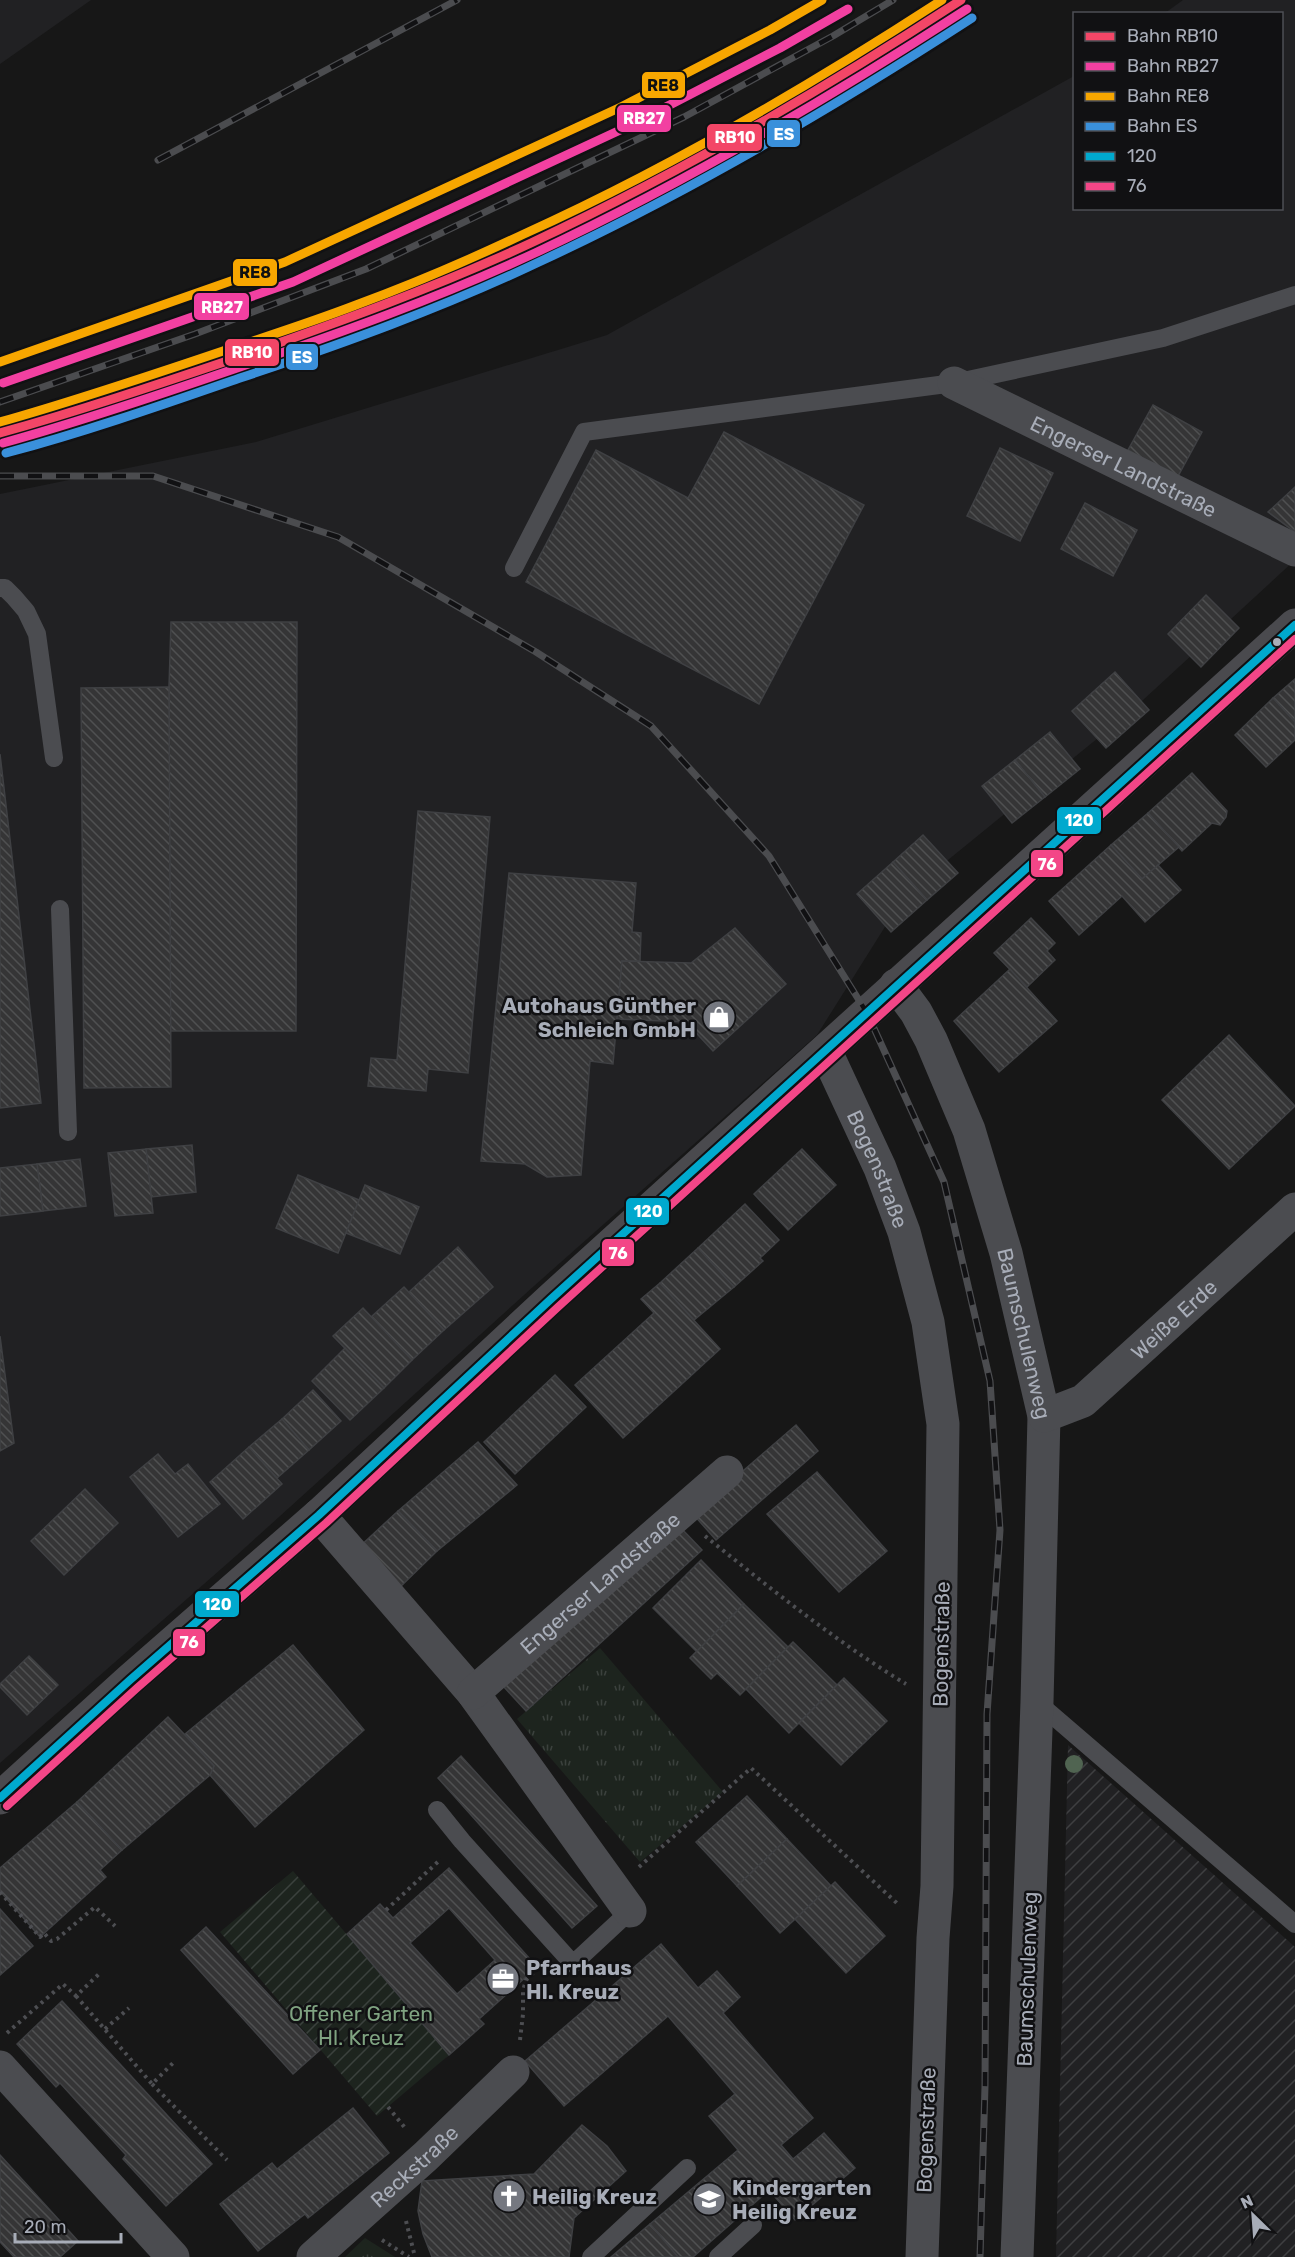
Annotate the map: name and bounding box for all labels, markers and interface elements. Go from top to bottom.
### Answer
legend [1073,12,1283,210]
text: Bahn RB10 [1127,25,1218,47]
text: Bahn RB27 [1127,55,1219,77]
line badge: RE8 [641,71,686,99]
text: RE8 [647,76,679,95]
text: Bahn RE8 [1127,85,1209,107]
line badge: RB27 [616,104,672,133]
text: RB27 [623,109,665,128]
text: Bahn ES [1127,115,1197,137]
line badge: ES [766,119,801,148]
line badge: RB10 [706,123,763,152]
text: ES [774,125,795,144]
text: RB10 [714,128,756,147]
text: 120 [1127,145,1157,167]
text: 76 [1127,175,1147,197]
line badge: RE8 [232,258,278,287]
text: RE8 [239,263,271,282]
line badge: RB27 [193,292,250,321]
text: RB27 [201,298,243,317]
line badge: RB10 [224,338,280,367]
text: RB10 [231,343,273,362]
line badge: ES [285,343,319,371]
text: ES [292,348,313,367]
street label: Engerser Landstraße [1027,410,1221,522]
unlabelled marker [1271,636,1283,648]
line badge: 120 [1056,806,1102,835]
text: 120 [1064,811,1094,830]
line badge: 76 [1030,849,1064,878]
text: 76 [1037,855,1057,874]
place label: Autohaus Günther Schleich GmbH [502,993,696,1042]
shop icon: Autohaus Günther Schleich GmbH [701,999,737,1035]
street label: Bogenstraße [842,1106,914,1231]
line badge: 120 [625,1197,670,1226]
text: 120 [633,1202,663,1221]
line badge: 76 [601,1238,635,1267]
text: 76 [608,1244,628,1263]
street label: Baumschulenweg [993,1245,1057,1421]
street label: Weiße Erde [1125,1274,1222,1364]
street label: Engerser Landstraße [515,1506,685,1659]
street label: Bogenstraße [927,1581,955,1707]
line badge: 120 [194,1590,240,1618]
text: 120 [202,1595,232,1614]
line badge: 76 [172,1628,206,1657]
text: 76 [179,1633,199,1652]
street label: Baumschulenweg [1011,1891,1043,2067]
place label: Pfarrhaus Hl. Kreuz [526,1955,632,2004]
office icon: Pfarrhaus Hl. Kreuz [485,1961,521,1997]
park label: Offener Garten Hl. Kreuz [289,2001,433,2050]
street label: Bogenstraße [911,2067,941,2193]
street label: Reckstraße [365,2120,463,2212]
place label: Kindergarten Heilig Kreuz [732,2175,872,2224]
church icon: Heilig Kreuz [491,2178,527,2214]
school or university icon: Kindergarten Heilig Kreuz [691,2181,727,2217]
place label: Heilig Kreuz [532,2184,657,2209]
north arrow [1223,2185,1283,2245]
text: N [1238,2191,1256,2213]
scale bar [15,2206,122,2244]
text: 20 m [24,2216,66,2238]

